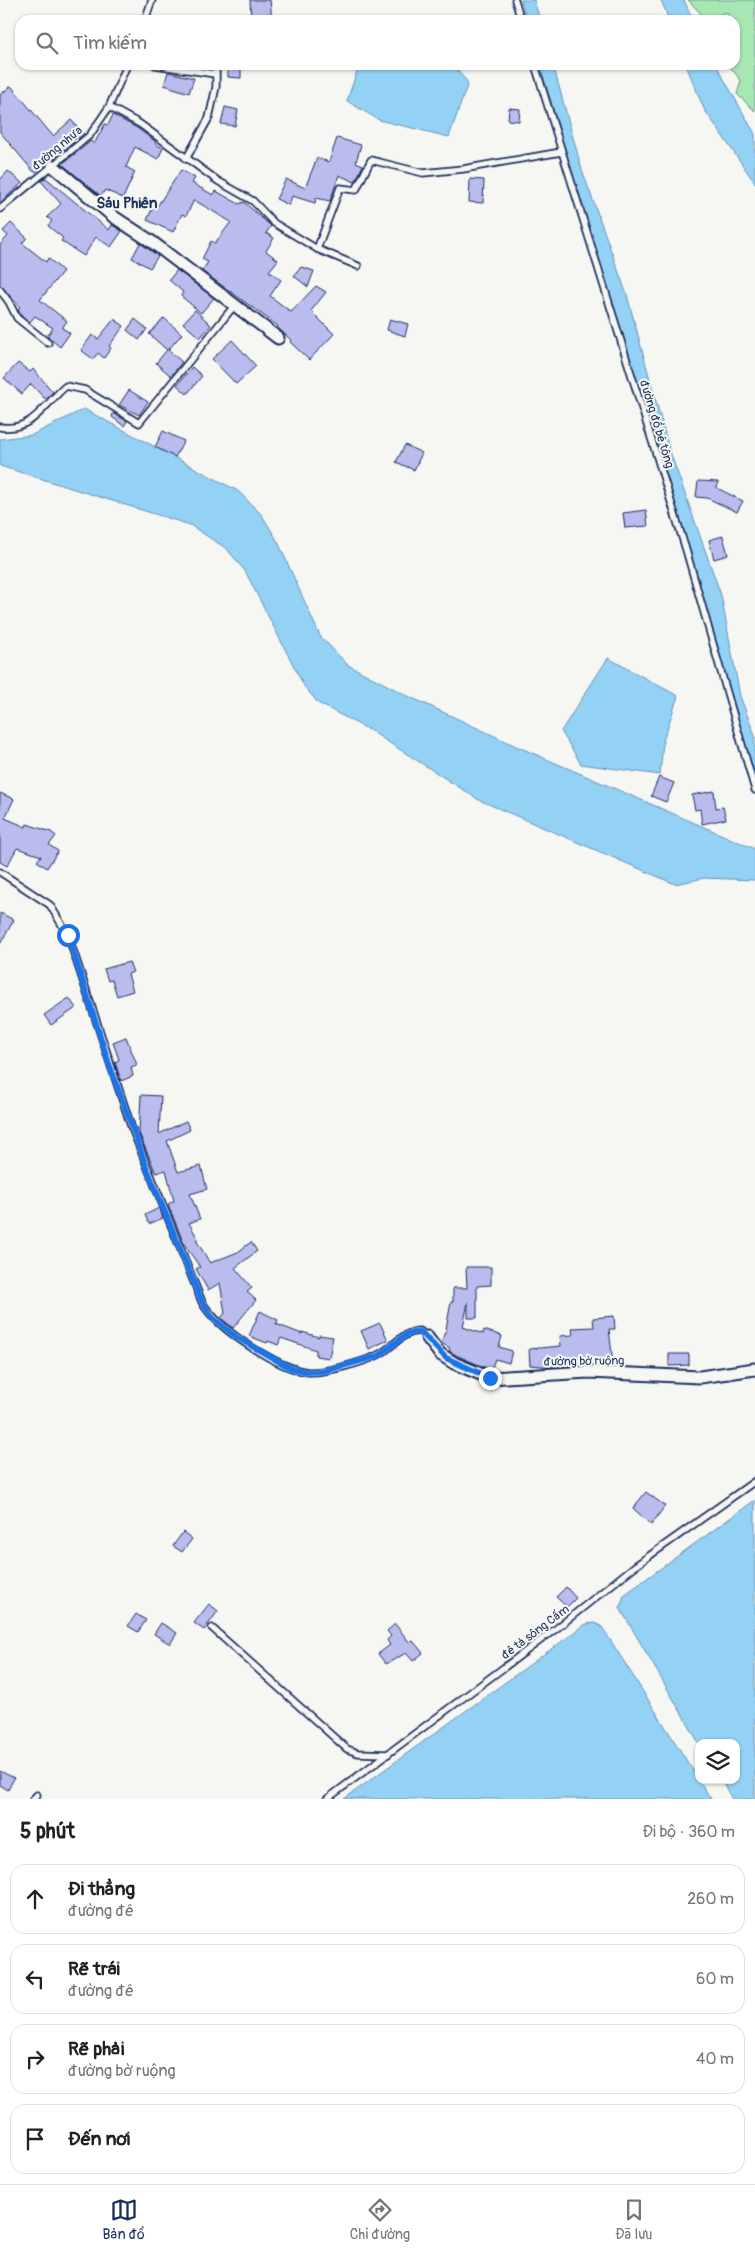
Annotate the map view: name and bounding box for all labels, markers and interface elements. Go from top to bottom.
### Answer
search box [15,15,740,70]
icon: search [33,29,61,57]
text: Tìm kiếm [73,31,147,55]
street label: đường nhựa [29,123,86,174]
district label: Sáu Phiên [96,194,158,213]
street label: đường đổ bê tông [636,378,678,470]
route start [57,924,80,947]
street label: đường bờ ruộng [544,1353,624,1370]
route end [479,1367,502,1390]
street label: đê tả sông Cấm [498,1601,573,1663]
map controls [695,1739,740,1784]
button: layers [695,1739,740,1784]
text: 5 phút [20,1818,75,1845]
text: Đi bộ · 360 m [642,1822,735,1842]
text: Đi thẳng [68,1877,135,1901]
icon: ahead [21,1885,49,1913]
text: 260 m [687,1889,734,1909]
text: đường đê [68,1901,134,1921]
text: Rẽ trái [68,1957,120,1981]
icon: left [21,1965,49,1993]
text: 60 m [696,1969,734,1989]
text: đường đê [68,1981,134,2001]
text: Rẽ phải [68,2037,124,2061]
icon: right [21,2045,49,2073]
text: 40 m [696,2049,734,2069]
text: đường bờ ruộng [68,2061,176,2081]
icon: arrive [21,2125,49,2153]
text: Đến nơi [68,2127,130,2151]
tab: Bản đồ [103,2196,145,2243]
tab: Chỉ đường [350,2196,410,2243]
tab: Đã lưu [615,2196,652,2243]

